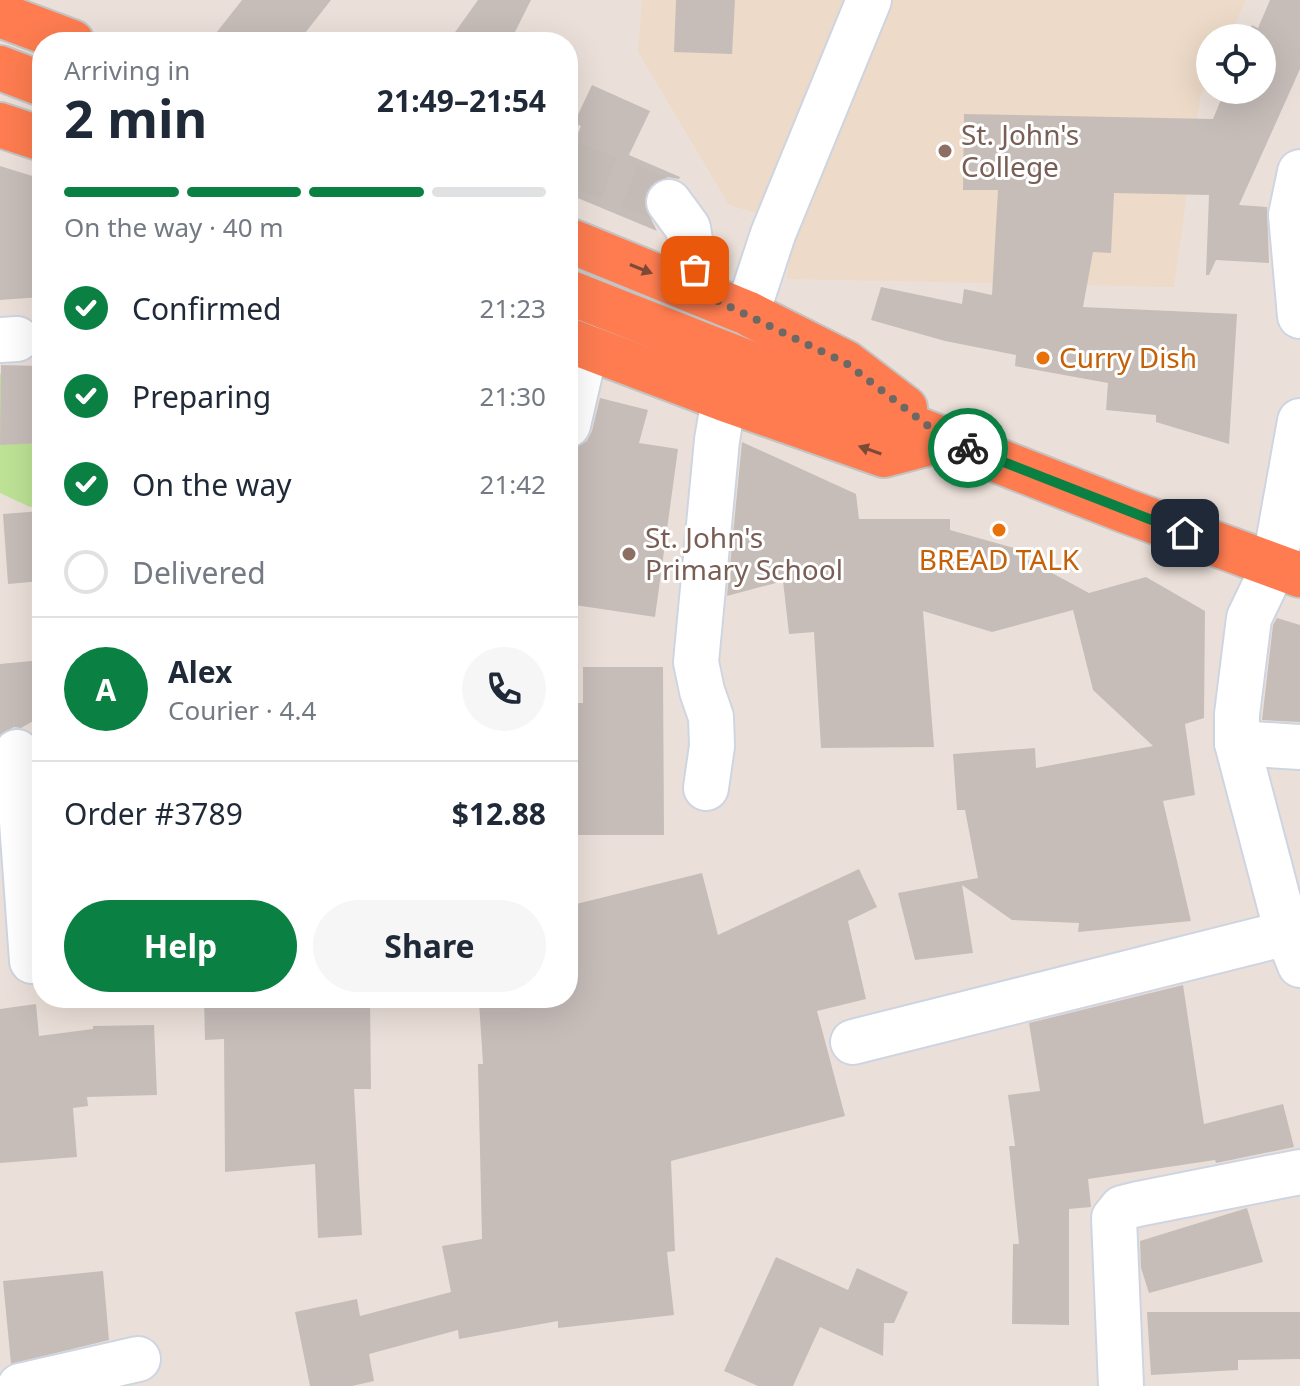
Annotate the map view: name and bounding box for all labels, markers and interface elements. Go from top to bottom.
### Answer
map controls [1196,24,1276,104]
button: locate [1196,24,1276,104]
text: Arriving in [64,52,190,88]
text: 21:49–21:54 [377,80,546,121]
text: 2 min [64,82,207,153]
place label: St. John's College [961,115,1079,185]
marker: St. John's College [936,142,954,160]
text: On the way · 40 m [64,209,284,245]
pin [661,236,729,304]
icon: bag [673,248,717,292]
one-way arrow [629,262,653,275]
icon: check [64,286,108,330]
text: Confirmed [132,288,282,329]
text: 21:23 [480,290,546,326]
place label: Curry Dish [1059,338,1197,376]
marker: Curry Dish [1034,349,1052,367]
icon: check [64,374,108,418]
text: Preparing [132,376,271,417]
text: 21:30 [480,378,546,414]
courier [928,408,1008,488]
icon: bike [946,426,990,470]
one-way arrow [857,443,881,455]
icon: check [64,462,108,506]
text: On the way [132,464,292,505]
text: 21:42 [480,466,546,502]
pin [1151,499,1219,567]
icon: home [1163,511,1207,555]
place label: St. John's Primary School [645,518,843,588]
marker: BREAD TALK [990,521,1008,539]
place label: BREAD TALK [919,540,1080,578]
marker: St. John's Primary School [620,545,638,563]
text: Delivered [132,552,266,593]
button: phone [462,647,546,731]
text: Alex [168,651,232,692]
text: A [96,669,116,710]
text: Courier · 4.4 [168,692,316,728]
text: Order #3789 [64,793,243,834]
text: $12.88 [452,793,546,834]
button: Help [64,900,297,992]
button: Share [313,900,546,992]

